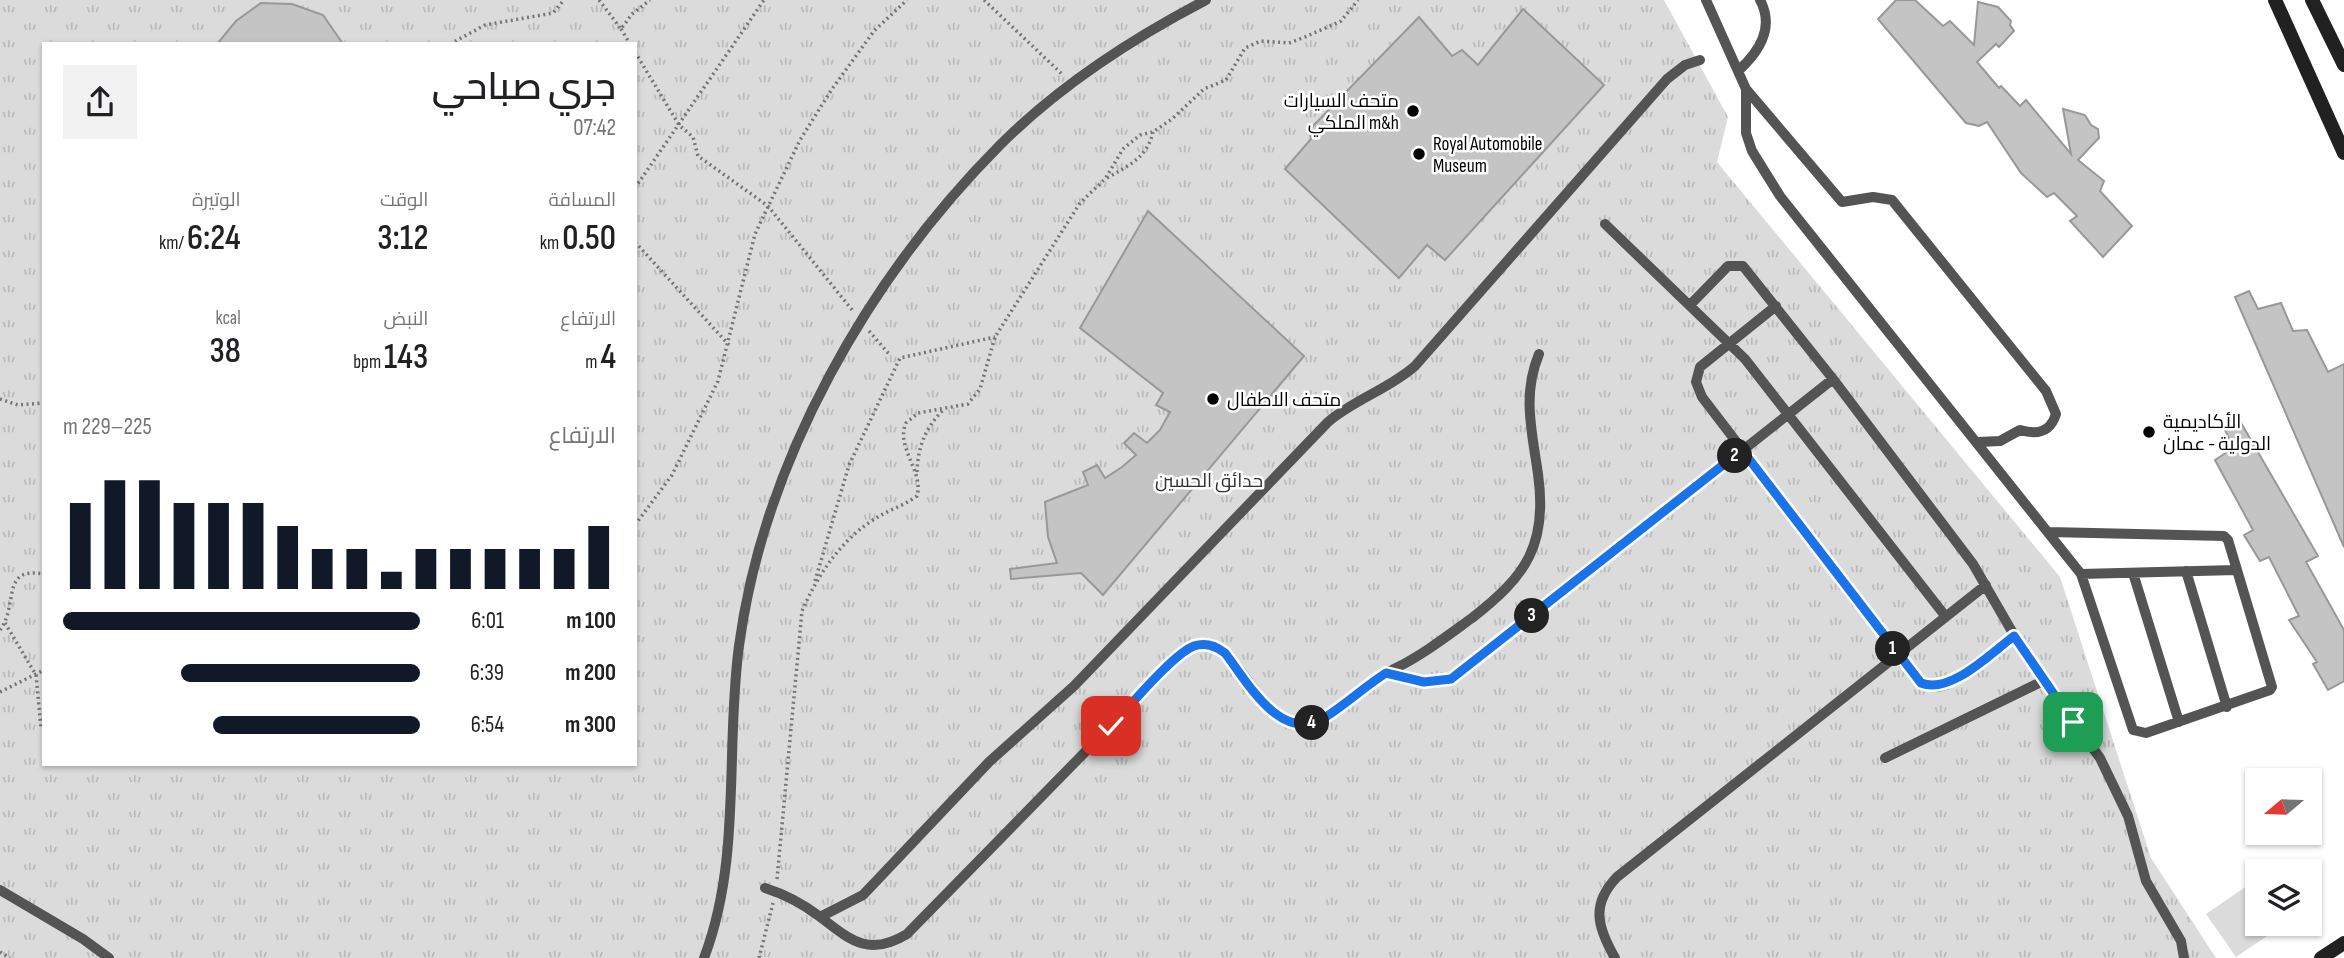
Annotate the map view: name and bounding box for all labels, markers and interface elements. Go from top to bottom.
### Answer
button: share [63,65,137,139]
text: جري صباحي [432,65,616,110]
place label: متحف السيارات الملكي m&h [1284,90,1399,137]
marker: متحف السيارات الملكي m&h [1405,103,1421,119]
text: 07:42 [573,114,616,142]
place label: Royal Automobile Museum [1433,133,1542,178]
marker: Royal Automobile Museum [1411,146,1427,162]
text: الوتيرة [192,189,241,212]
text: الوقت [380,189,428,212]
text: المسافة [548,189,616,212]
text: 6:24 [187,217,241,260]
text: 3:12 [377,217,428,260]
text: 0.50 [562,217,616,260]
text: /km [159,232,187,255]
text: km [540,232,562,255]
text: kcal [216,307,241,330]
text: النبض [384,308,428,331]
text: الارتفاع [560,308,616,331]
text: 38 [209,330,241,373]
text: 143 [384,336,428,379]
text: 4 [600,336,616,379]
text: bpm [353,351,384,374]
text: m [585,351,600,374]
place label: متحف الاطفال [1227,389,1341,412]
marker: متحف الاطفال [1205,391,1221,407]
place label: الأكاديمية الدولية - عمان [2163,411,2271,456]
text: 225–229 m [63,413,152,441]
text: الارتفاع [549,422,616,450]
marker: الأكاديمية الدولية - عمان [2141,424,2157,440]
pin: 2 [1718,438,1752,474]
text: 2 [1730,444,1739,467]
park label: حدائق الحسين [1155,470,1263,493]
pin: 3 [1514,598,1550,634]
text: 3 [1527,604,1536,627]
text: 6:01 [471,607,504,635]
text: 100 m [566,607,616,635]
pin: 1 [1876,632,1910,666]
text: 1 [1889,637,1896,660]
text: 6:39 [470,659,504,687]
text: 200 m [565,659,616,687]
pin [2043,692,2103,752]
pin [1081,696,1141,756]
icon: arrive [2054,703,2092,741]
pin: 4 [1294,706,1330,740]
icon: check [1092,707,1130,745]
text: 6:54 [471,711,504,739]
text: 300 m [565,711,616,739]
text: 4 [1307,711,1316,734]
north arrow [2245,768,2322,845]
map controls [2245,768,2322,936]
button: layers [2245,859,2322,936]

